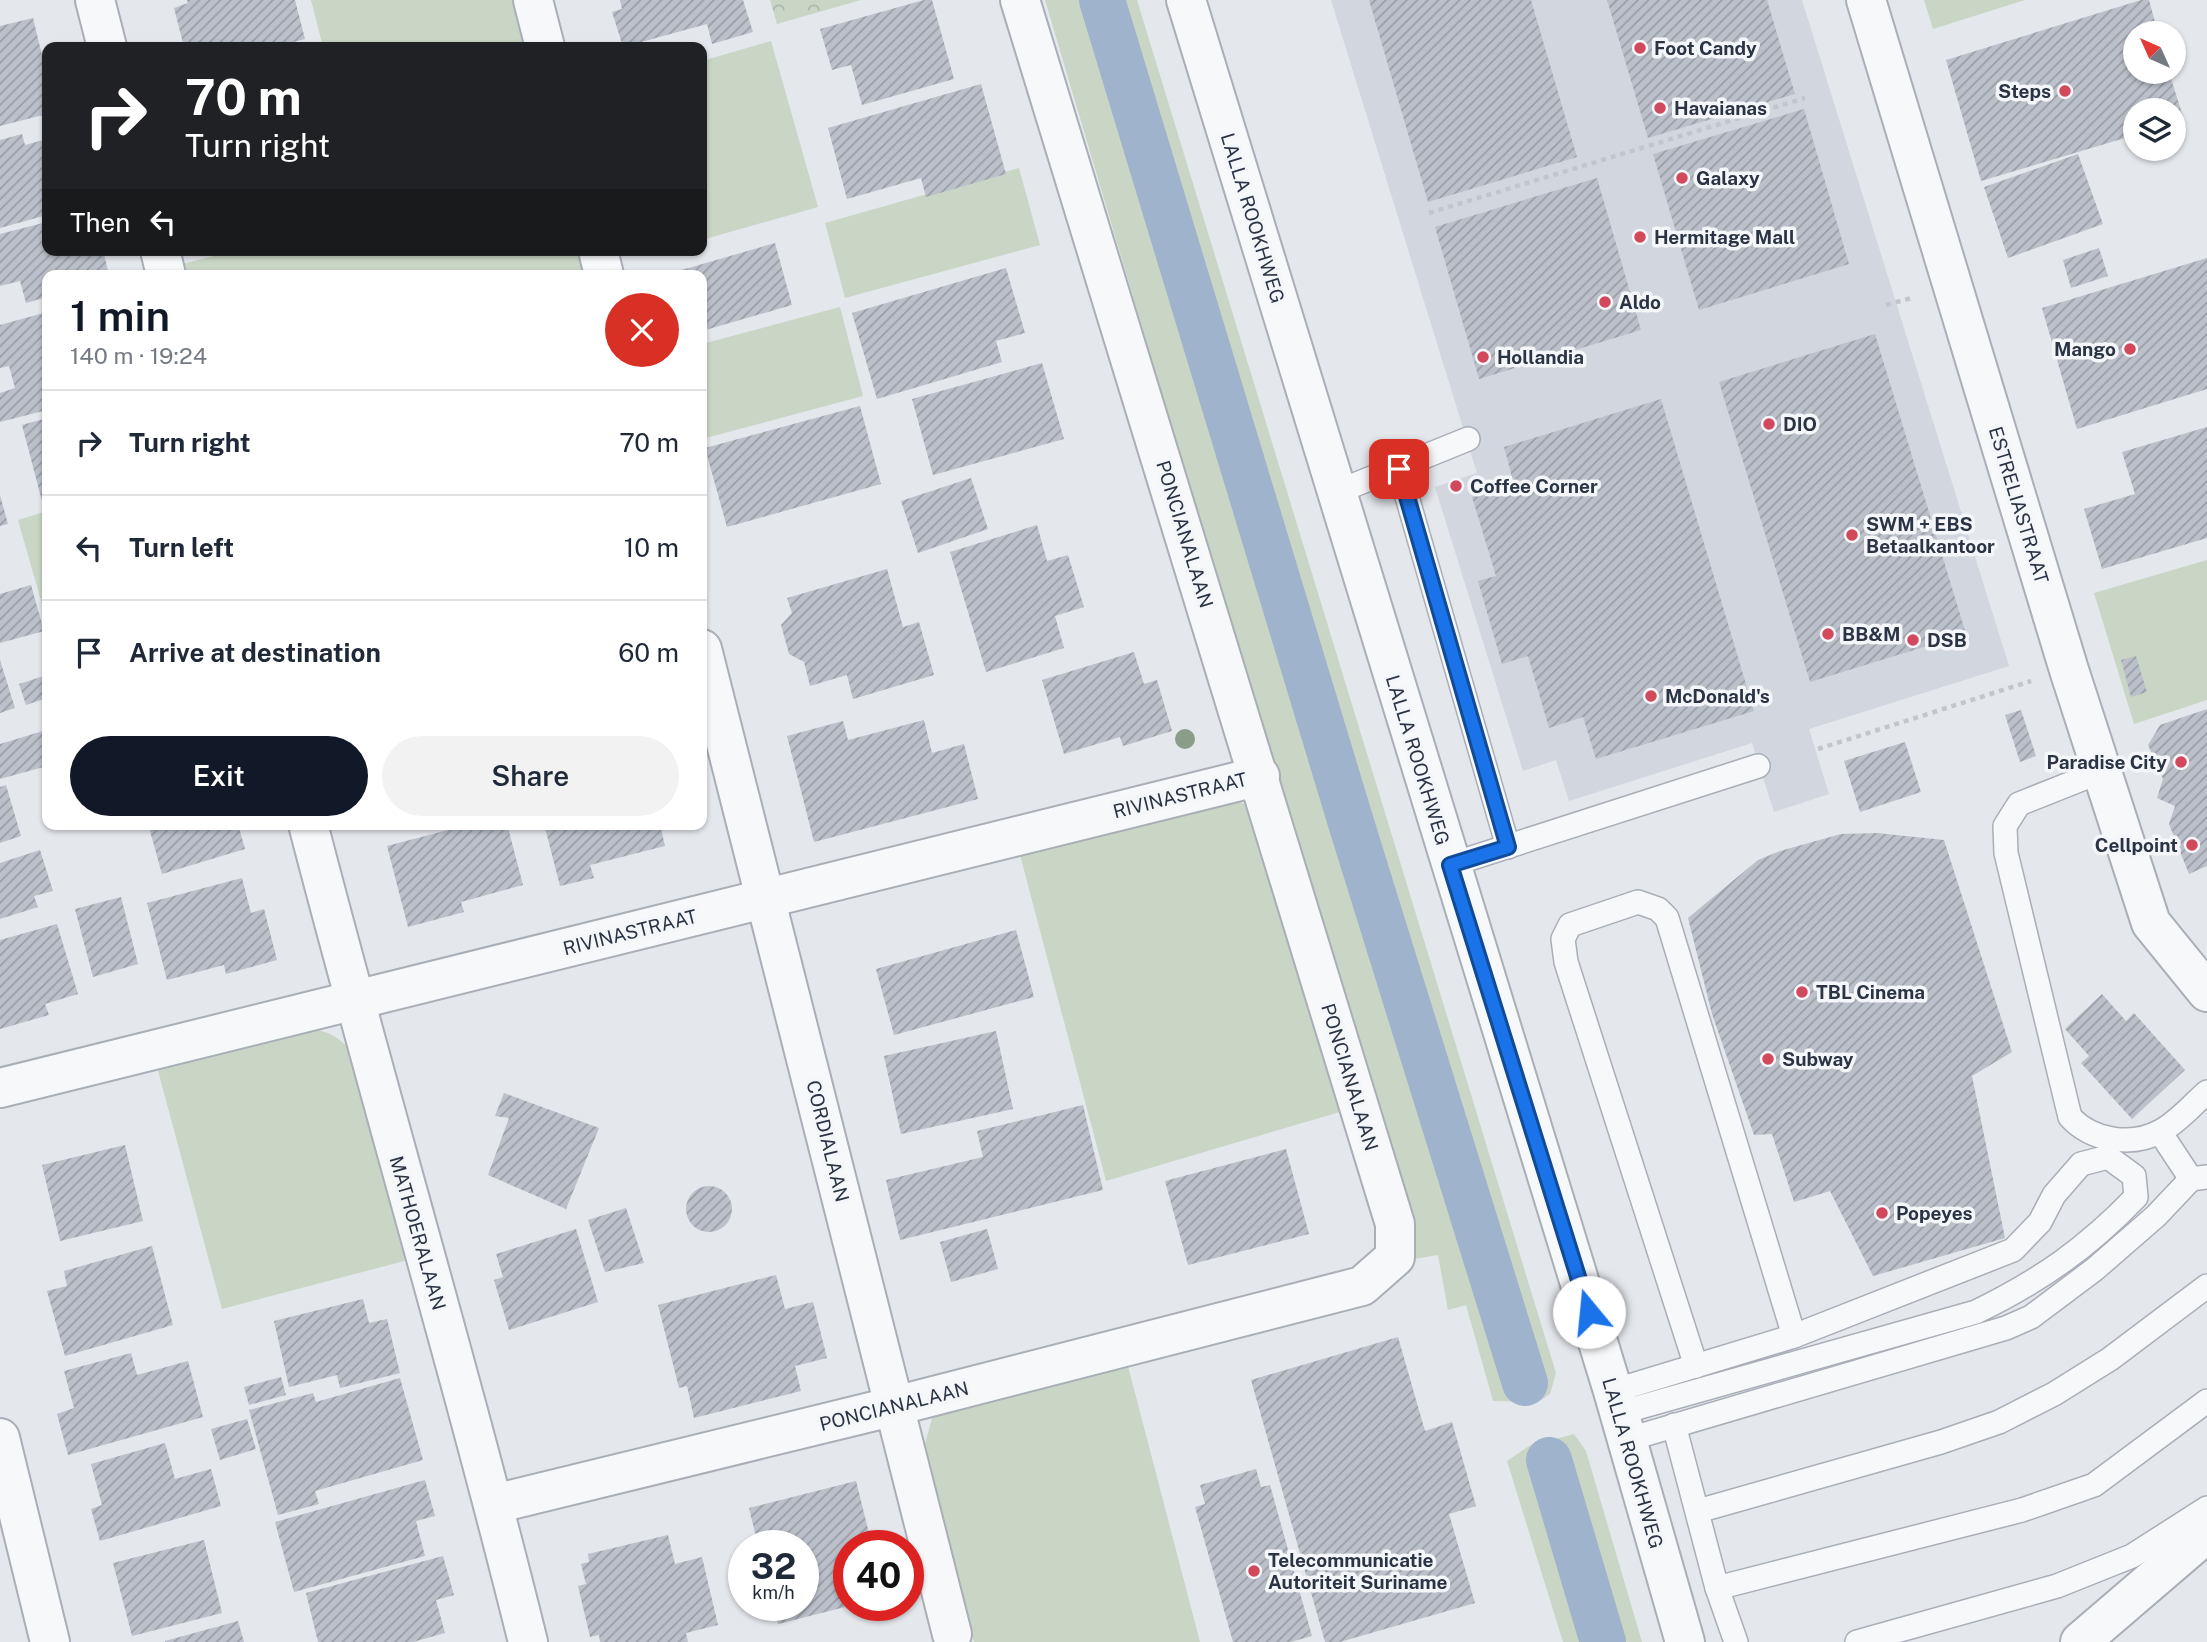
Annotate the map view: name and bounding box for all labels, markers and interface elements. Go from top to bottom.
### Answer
north arrow [2123,21,2186,84]
map controls [2123,21,2186,161]
place label: Foot Candy [1654,37,1757,59]
marker: Foot Candy [1632,40,1648,56]
text: 70 m [185,68,302,126]
icon: right [70,70,161,161]
place label: Steps [1998,80,2051,102]
marker: Steps [2057,83,2073,99]
place label: Havaianas [1674,97,1767,119]
button: layers [2123,98,2186,161]
marker: Havaianas [1652,100,1668,116]
text: Turn right [185,127,330,164]
street label: LALLA ROOKHWEG [1217,130,1289,306]
place label: Galaxy [1696,167,1760,189]
marker: Galaxy [1674,170,1690,186]
icon: left [144,203,182,241]
text: Then [70,207,130,238]
place label: Hermitage Mall [1654,226,1795,248]
marker: Hermitage Mall [1632,229,1648,245]
text: 1 min [70,291,170,340]
place label: Aldo [1619,291,1661,313]
button: close [605,293,679,367]
marker: Aldo [1597,294,1613,310]
place label: Mango [2054,338,2116,360]
marker: Mango [2122,341,2138,357]
text: 140 m · 19:24 [70,342,207,369]
place label: Hollandia [1497,346,1584,368]
marker: Hollandia [1475,349,1491,365]
place label: DIO [1783,413,1817,435]
marker: DIO [1761,416,1777,432]
icon: right [70,424,108,462]
street label: ESTRELIASTRAAT [1985,424,2053,586]
text: Turn right [129,427,251,458]
text: 70 m [619,427,679,458]
pin [1369,439,1429,499]
icon: arrive [1380,450,1418,488]
street label: PONCIANALAAN [1152,458,1218,610]
place label: Coffee Corner [1470,475,1598,497]
marker: Coffee Corner [1448,478,1464,494]
place label: SWM + EBS Betaalkantoor [1866,513,1995,557]
marker: SWM + EBS Betaalkantoor [1844,527,1860,543]
icon: left [70,529,108,567]
text: Turn left [129,532,234,563]
text: 10 m [624,532,679,563]
place label: BB&M [1842,623,1900,645]
marker: BB&M [1820,626,1836,642]
place label: DSB [1927,629,1967,651]
marker: DSB [1905,632,1921,648]
icon: arrive [70,634,108,672]
text: Arrive at destination [129,637,381,668]
text: 60 m [618,637,679,668]
street label: LALLA ROOKHWEG [1382,672,1454,848]
place label: McDonald's [1665,685,1770,707]
marker: McDonald's [1643,688,1659,704]
button: Exit [70,736,368,816]
button: Share [382,736,679,816]
place label: Paradise City [2047,751,2167,773]
marker: Paradise City [2173,754,2189,770]
street label: RIVINASTRAAT [1111,768,1249,822]
place label: Cellpoint [2095,834,2178,856]
marker: Cellpoint [2184,837,2200,853]
street label: RIVINASTRAAT [561,905,699,959]
place label: TBL Cinema [1816,981,1925,1003]
marker: TBL Cinema [1794,984,1810,1000]
street label: PONCIANALAAN [1317,1001,1383,1153]
place label: Subway [1782,1048,1854,1070]
marker: Subway [1760,1051,1776,1067]
street label: CORDIALAAN [802,1078,854,1204]
street label: MATHOERALAAN [385,1153,451,1313]
place label: Popeyes [1896,1202,1973,1224]
marker: Popeyes [1874,1205,1890,1221]
position arrow [1552,1275,1626,1349]
street label: LALLA ROOKHWEG [1598,1375,1668,1551]
street label: PONCIANALAAN [817,1377,971,1435]
speed limit sign: 40 [833,1530,924,1621]
text: 32 [751,1546,796,1587]
place label: Telecommunicatie Autoriteit Suriname [1268,1549,1448,1593]
marker: Telecommunicatie Autoriteit Suriname [1246,1563,1262,1579]
text: km/h [752,1582,795,1603]

